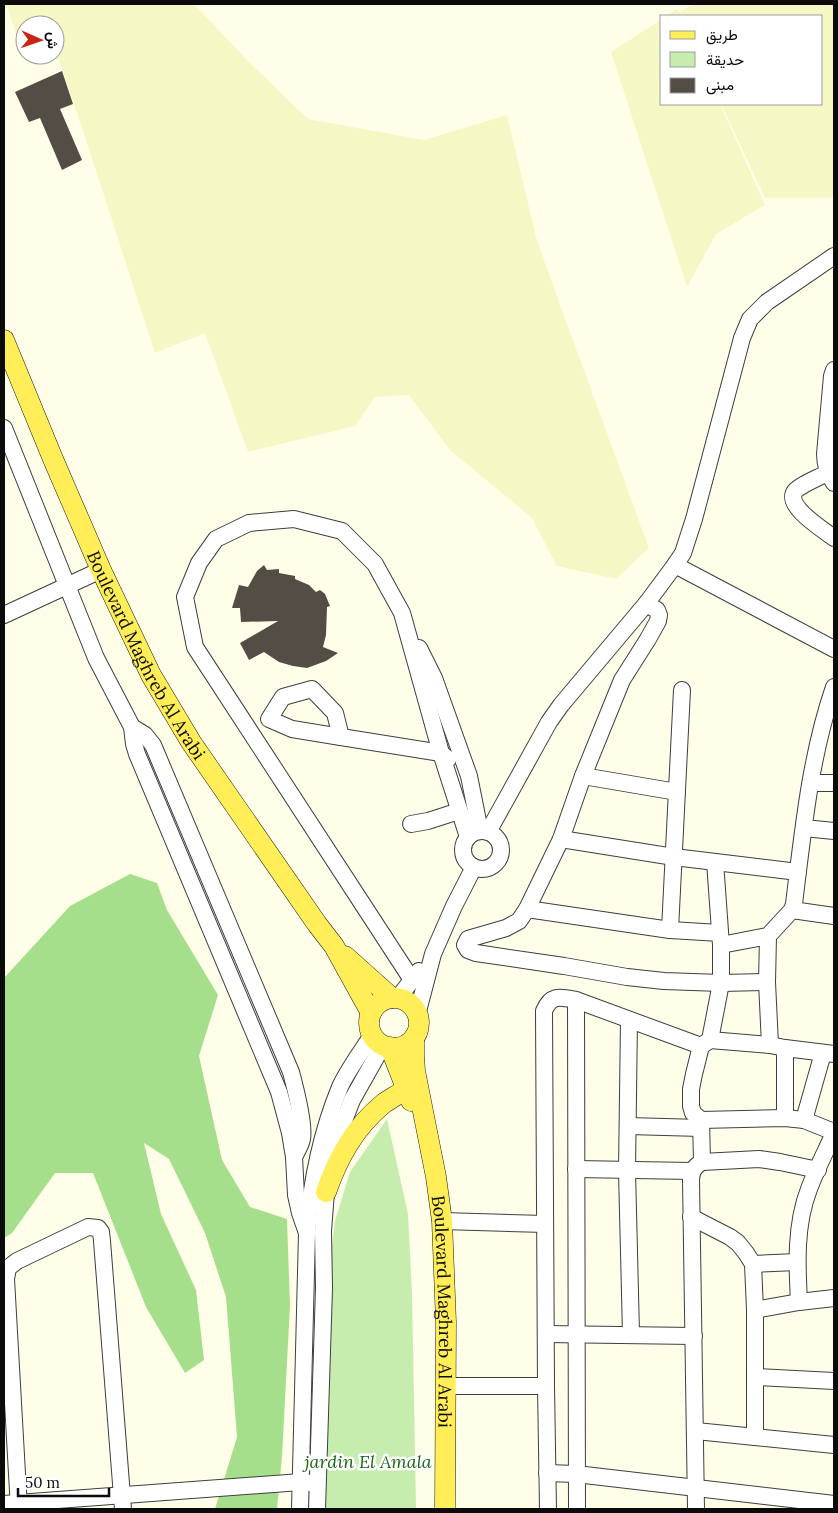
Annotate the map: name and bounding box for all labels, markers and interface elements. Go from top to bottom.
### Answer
north arrow [15,15,65,65]
legend [660,15,823,105]
text: طريق [706,25,738,45]
text: ش [44,32,62,49]
text: حديقة [706,50,744,69]
text: مبنى [706,75,734,95]
street label: Boulevard Maghreb Al Arabi [82,547,211,764]
street label: Boulevard Maghreb Al Arabi [427,1194,458,1428]
park label: jardin El Amala [302,1450,432,1473]
scale bar [18,1466,109,1498]
text: 50 m [25,1473,60,1492]

